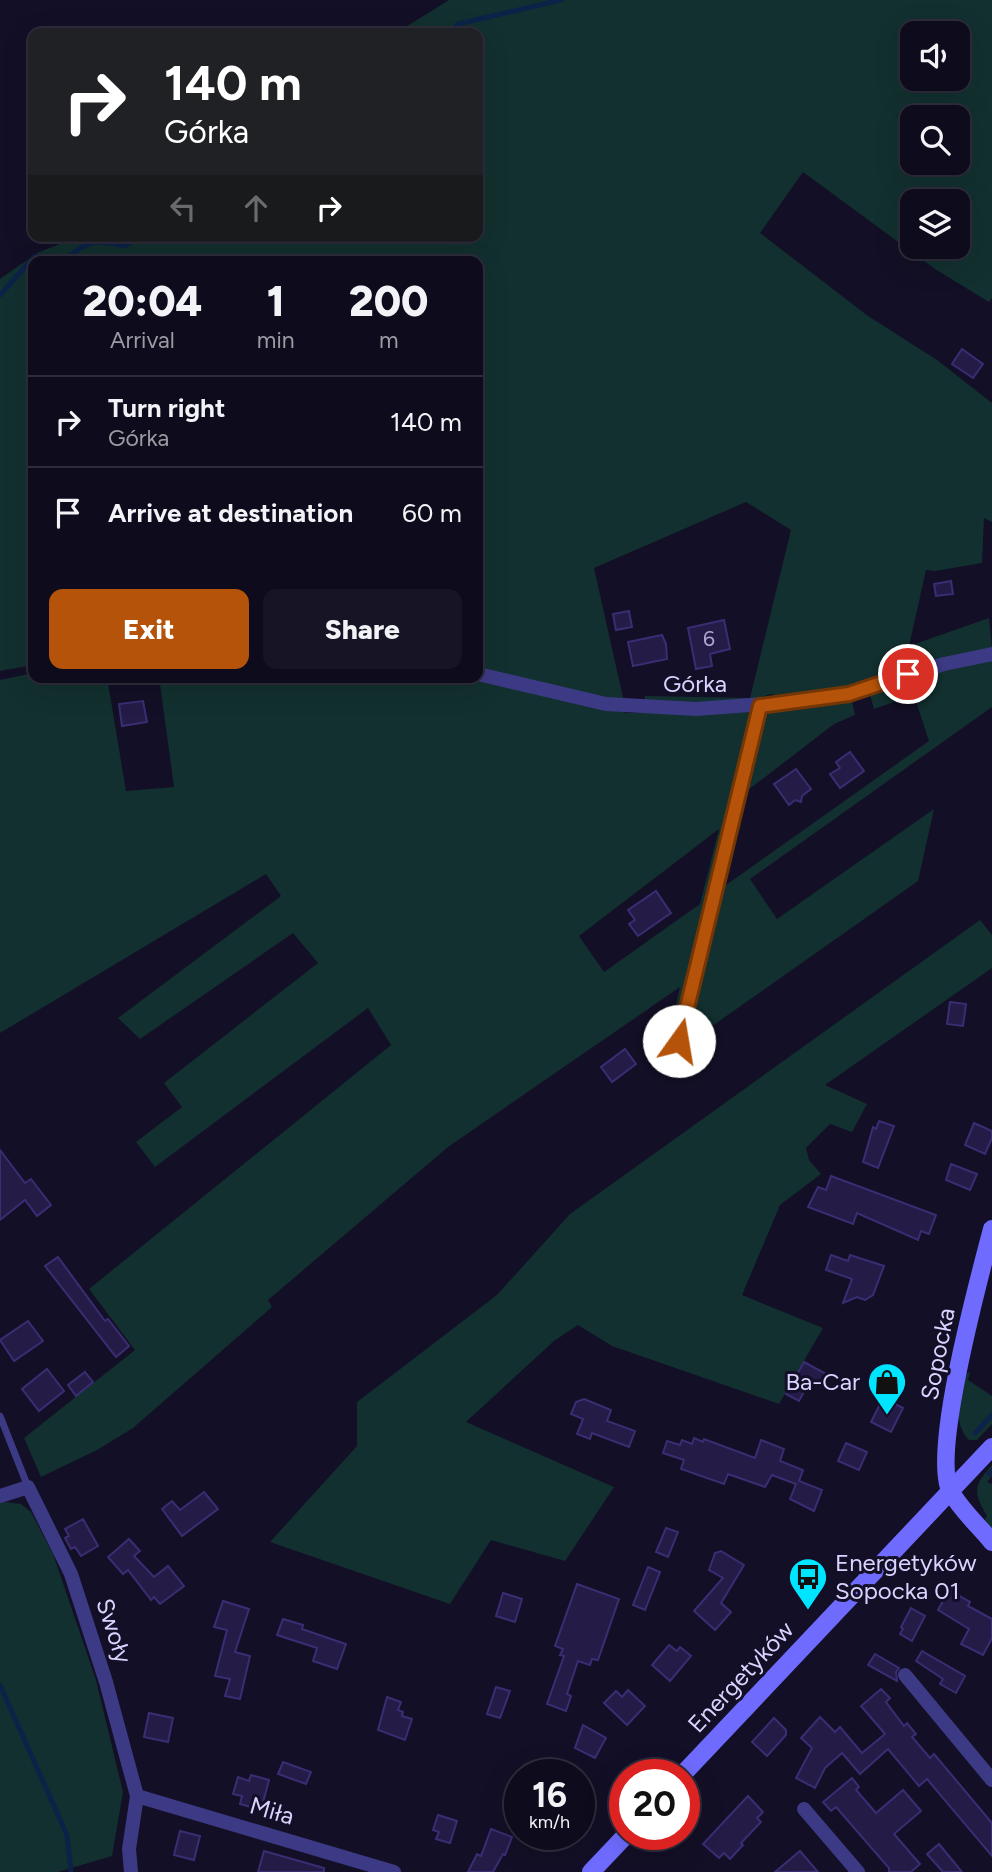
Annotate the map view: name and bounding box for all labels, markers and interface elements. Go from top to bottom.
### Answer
map controls [900,21,970,259]
button: sound [900,21,970,91]
text: 140 m [164,53,302,112]
icon: right [49,56,140,147]
button: search [900,105,970,175]
text: Górka [164,113,249,151]
icon: left [164,189,202,227]
icon: ahead [237,189,275,227]
icon: right [310,189,348,227]
button: layers [900,189,970,259]
text: 20:04 [82,276,202,327]
text: 1 [267,276,285,327]
text: 200 [349,276,429,327]
text: Arrival [110,326,175,354]
text: min [257,326,295,354]
text: m [379,326,399,354]
text: Turn right [108,392,225,424]
icon: right [49,403,87,441]
text: 140 m [390,406,462,438]
text: Górka [108,424,169,452]
icon: arrive [49,494,87,532]
text: Arrive at destination [108,497,353,529]
text: 60 m [402,497,462,529]
button: Exit [49,589,249,669]
button: Share [263,589,462,669]
house number: 6 [703,626,715,651]
pin [878,644,938,704]
icon: arrive [889,655,927,693]
street label: Górka [663,669,727,698]
position arrow [642,1004,716,1078]
street label: Sopocka [914,1305,961,1403]
shop icon: Ba-Car [866,1361,908,1416]
place label: Ba-Car [785,1367,860,1396]
place label: Energetyków Sopocka 01 [835,1548,977,1605]
bus stop icon: Energetyków Sopocka 01 [787,1556,829,1611]
street label: Swoły [90,1595,139,1667]
street label: Energetyków [682,1615,800,1738]
speed limit sign: 20 [609,1759,700,1850]
text: 16 [532,1774,567,1816]
street label: Miła [247,1790,298,1831]
text: km/h [529,1811,570,1833]

